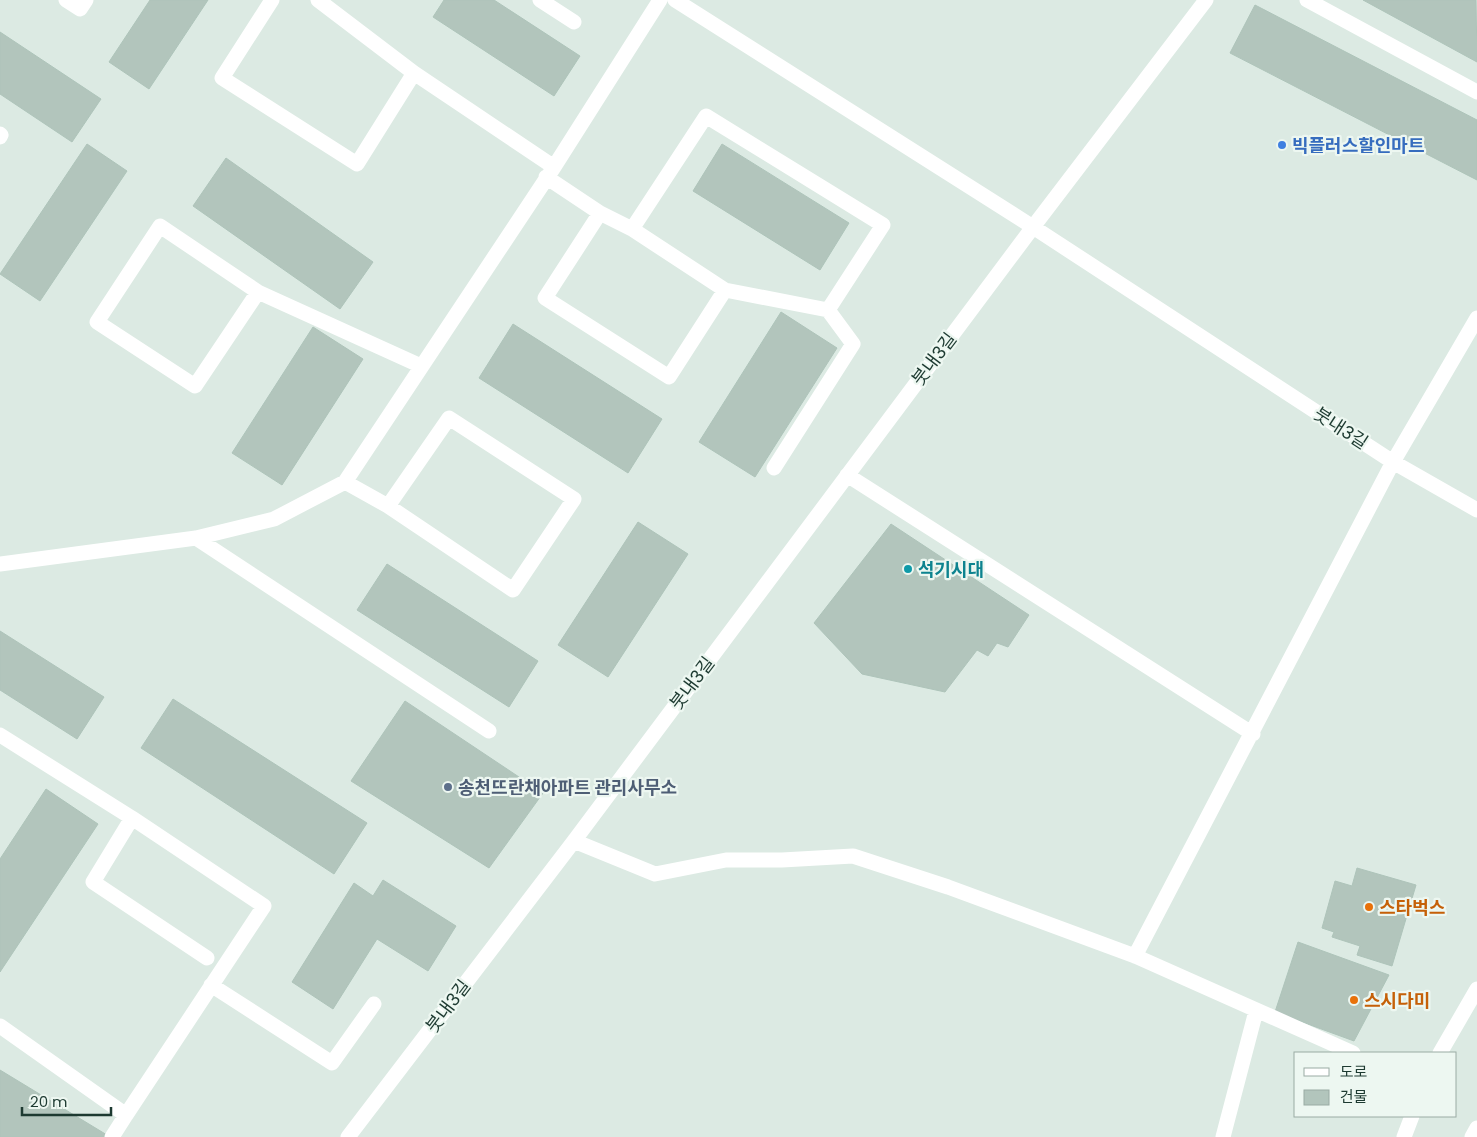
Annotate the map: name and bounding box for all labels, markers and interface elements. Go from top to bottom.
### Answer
place label: 빅플러스할인마트 [1292,133,1424,158]
marker: 빅플러스할인마트 [1276,139,1288,151]
street label: 붓내3길 [906,327,962,391]
street label: 붓내3길 [1309,401,1373,455]
place label: 석기시대 [918,557,984,582]
marker: 석기시대 [902,563,914,575]
street label: 붓내3길 [664,651,720,715]
place label: 송천뜨란채아파트 관리사무소 [458,775,677,800]
marker: 송천뜨란채아파트 관리사무소 [442,781,454,793]
place label: 스타벅스 [1379,895,1445,920]
marker: 스타벅스 [1363,901,1375,913]
street label: 붓내3길 [420,974,476,1038]
place label: 스시다미 [1364,988,1430,1013]
marker: 스시다미 [1348,994,1360,1006]
legend [1294,1052,1457,1117]
text: 도로 [1340,1061,1368,1082]
scale bar [22,1084,111,1116]
text: 건물 [1340,1086,1368,1107]
text: 20 m [30,1091,68,1112]

